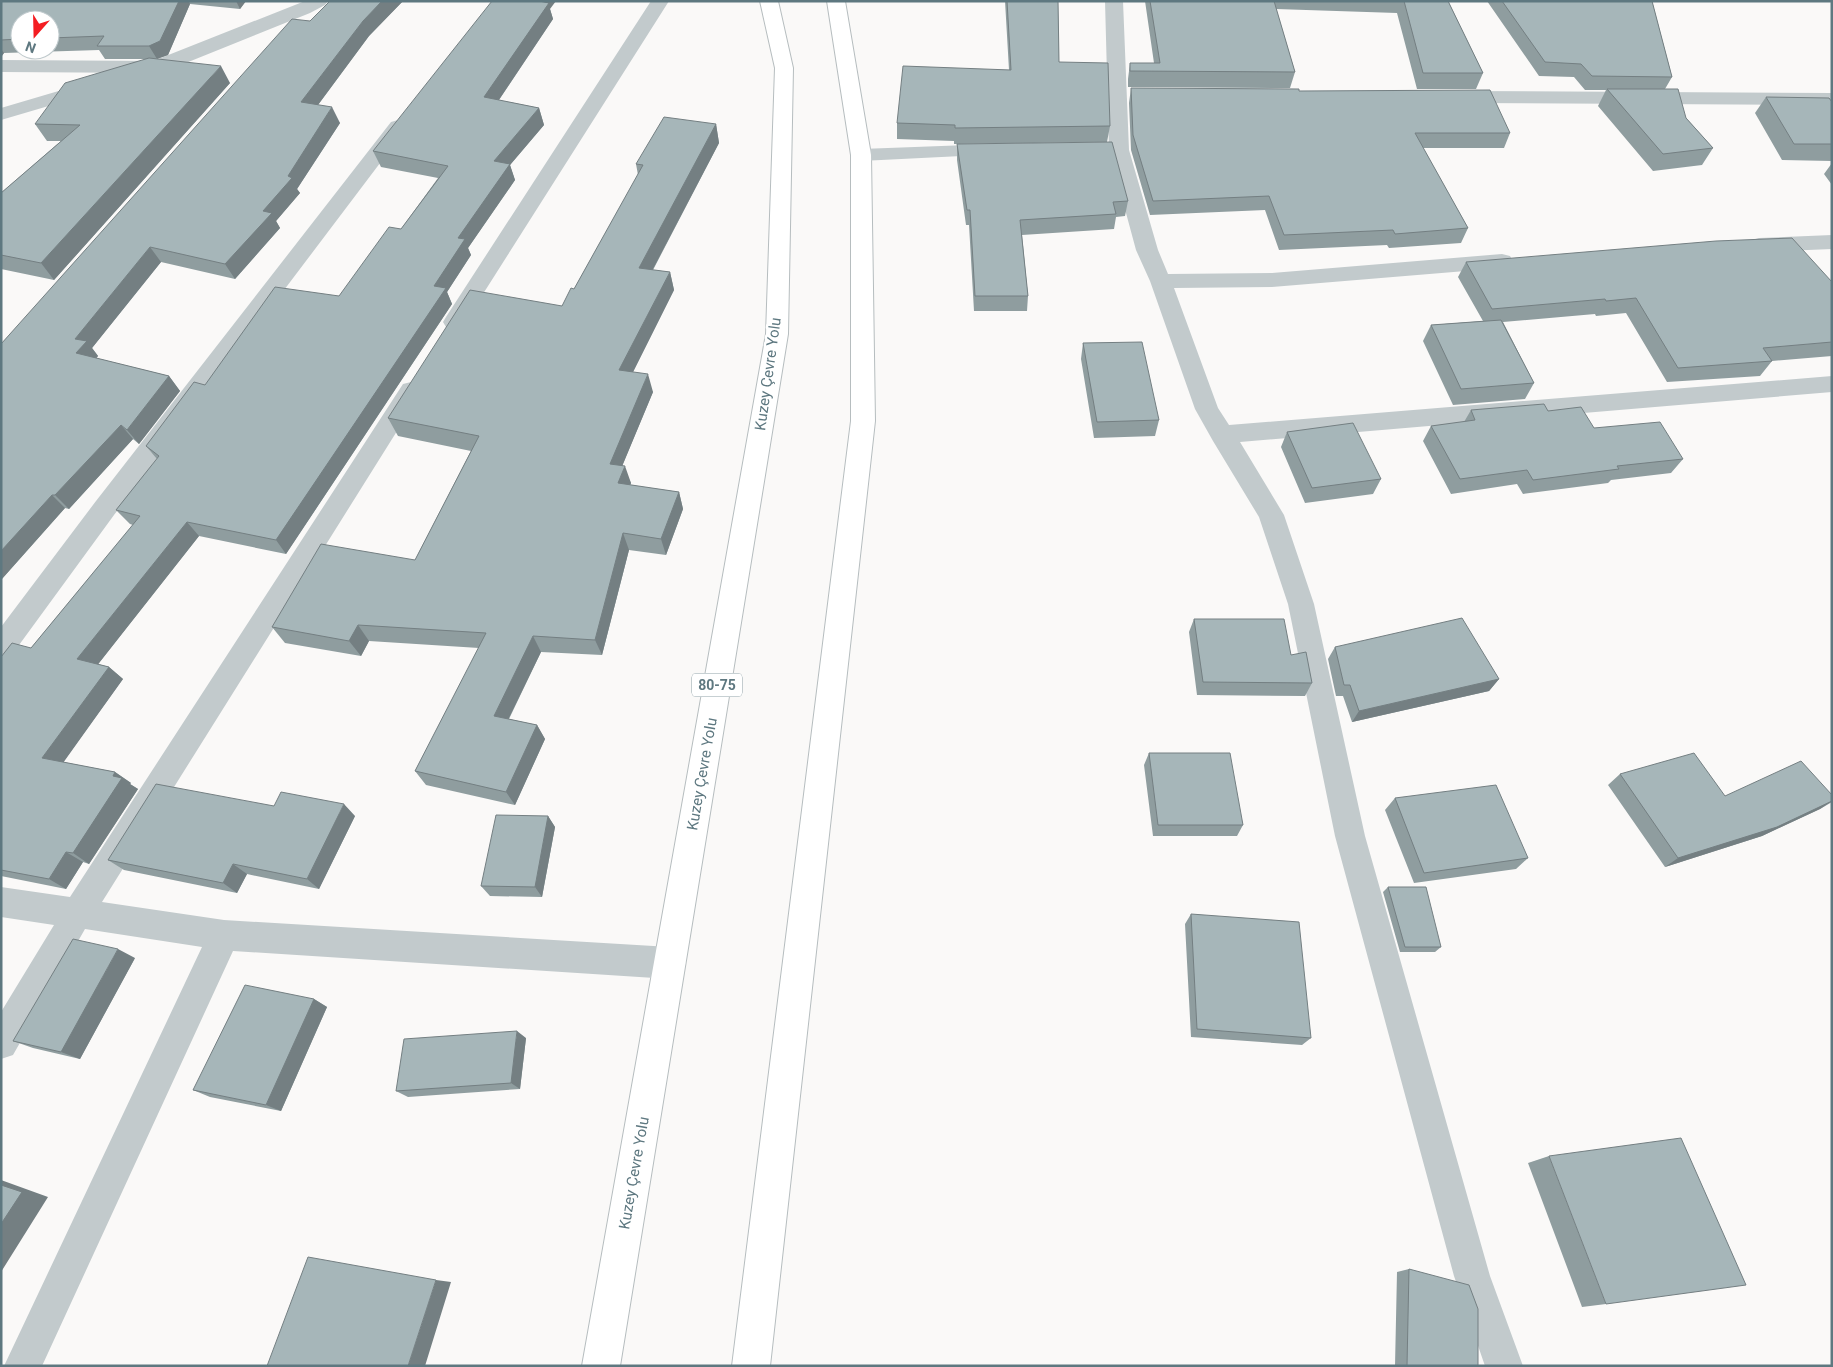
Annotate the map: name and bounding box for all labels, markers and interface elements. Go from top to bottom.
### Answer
north arrow [10,10,60,60]
text: N [23,38,38,56]
street label: Kuzey Çevre Yolu [751,316,785,432]
road number: 80-75 [692,674,742,696]
street label: Kuzey Çevre Yolu [683,716,721,832]
street label: Kuzey Çevre Yolu [615,1115,653,1231]

